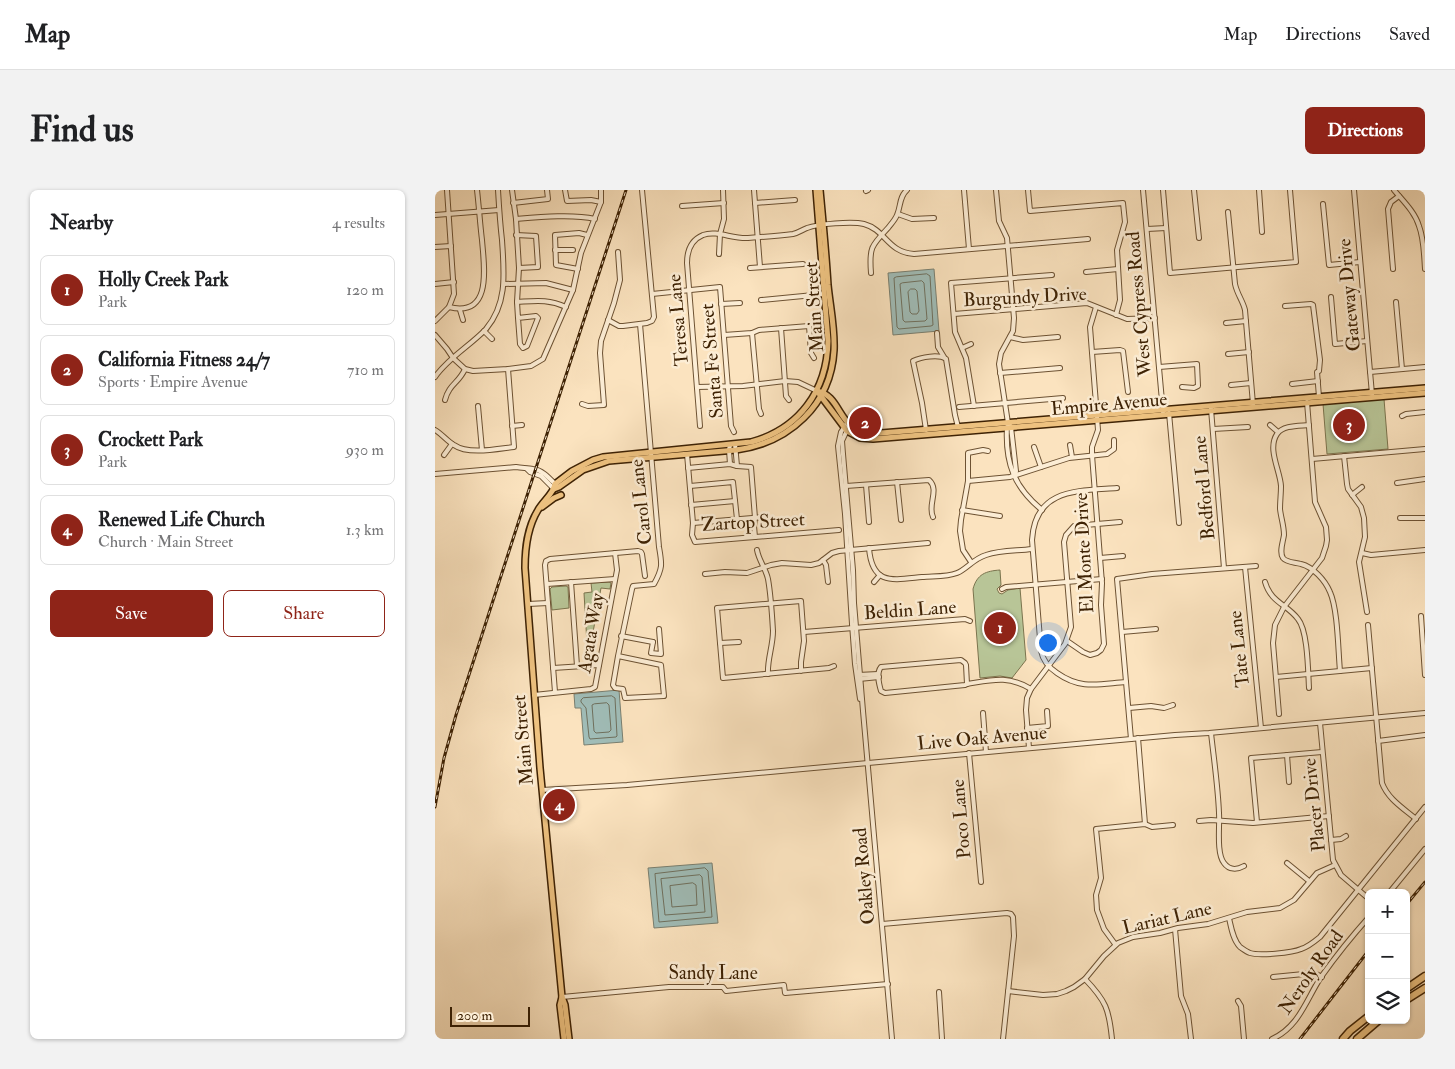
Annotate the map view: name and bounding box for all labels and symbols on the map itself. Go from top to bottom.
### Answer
street label: West Cypress Road [1121,230,1158,379]
street label: Gateway Drive [1332,238,1366,352]
street label: Main Street [799,261,829,353]
street label: Teresa Lane [662,273,694,367]
street label: Burgundy Drive [963,282,1087,312]
street label: Santa Fe Street [695,303,729,419]
street label: Empire Avenue [1050,387,1168,422]
pin: 2 [849,404,881,442]
pin: 3 [1333,406,1365,444]
street label: Bedford Lane [1187,435,1221,541]
street label: Carol Lane [625,458,657,546]
street label: El Monte Drive [1069,492,1099,614]
street label: Zartop Street [701,507,805,538]
street label: Agata Way [572,590,610,676]
street label: Beldin Lane [863,595,957,625]
pin: 1 [984,609,1016,647]
street label: Tate Lane [1223,609,1255,689]
your location [1035,630,1061,656]
street label: Main Street [507,694,539,786]
street label: Live Oak Avenue [916,720,1048,756]
street label: Placer Drive [1297,757,1331,853]
street label: Poco Lane [946,778,976,860]
pin: 4 [543,786,575,824]
street label: Oakley Road [848,826,880,925]
street label: Lariat Lane [1120,896,1214,940]
street label: Neroly Road [1273,925,1349,1019]
street label: Sandy Lane [668,961,758,985]
scale bar [450,1004,530,1027]

